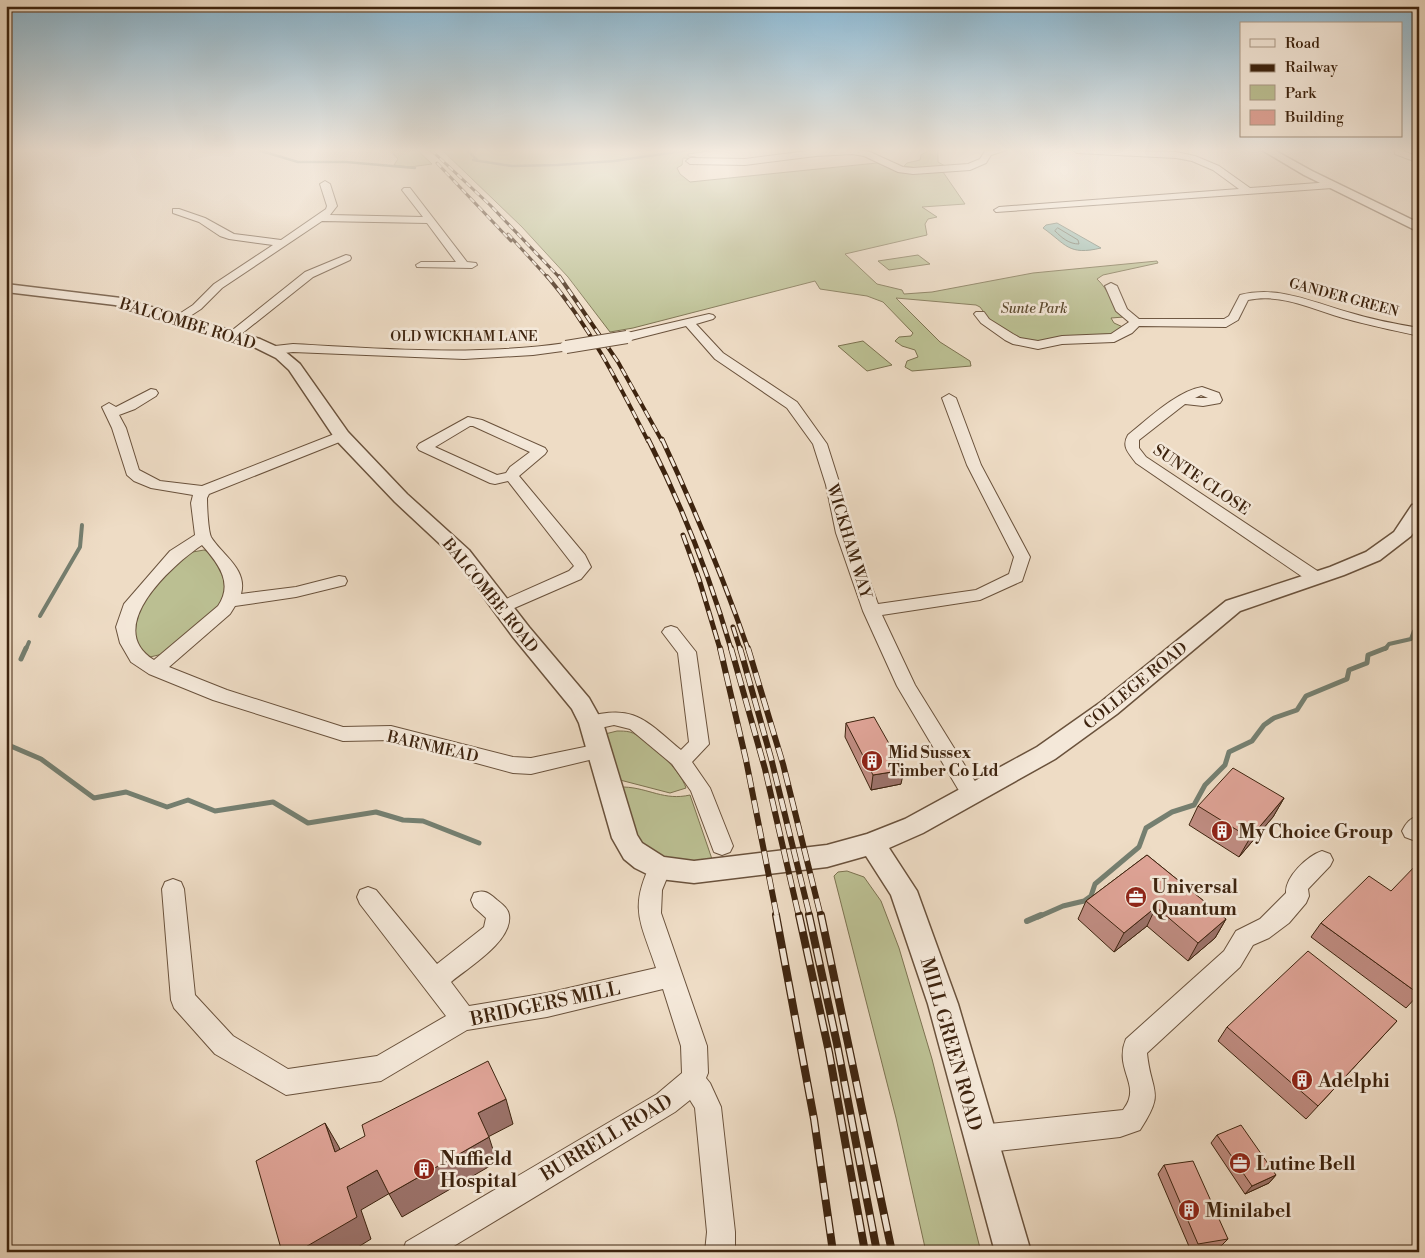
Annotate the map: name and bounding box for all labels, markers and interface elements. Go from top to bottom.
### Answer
legend [1240,22,1402,138]
text: Road [1285,34,1320,53]
text: Railway [1285,58,1339,77]
text: Park [1285,84,1317,103]
text: Building [1284,108,1344,127]
street label: GANDER GREEN [1287,275,1401,321]
street label: BALCOMBE ROAD [116,293,258,354]
park label: Sunte Park [1001,300,1067,318]
street label: OLD WICKHAM LANE [390,328,538,346]
street label: SUNTE CLOSE [1149,440,1254,520]
street label: WICKHAM WAY [822,481,876,602]
street label: BALCOMBE ROAD [437,534,543,657]
street label: COLLEGE ROAD [1080,638,1192,734]
street label: BARNMEAD [384,727,481,767]
place label: Mid Sussex Timber Co Ltd [888,743,999,781]
building icon: Mid Sussex Timber Co Ltd [860,749,884,773]
building icon: My Choice Group [1210,819,1234,843]
place label: My Choice Group [1238,820,1393,844]
place label: Universal Quantum [1152,875,1238,921]
office icon: Universal Quantum [1124,885,1148,909]
street label: MILL GREEN ROAD [915,955,987,1134]
street label: BRIDGERS MILL [467,976,622,1032]
building icon: Adelphi [1290,1068,1314,1092]
place label: Adelphi [1317,1069,1390,1093]
street label: BURRELL ROAD [535,1089,677,1187]
place label: Nuffield Hospital [440,1147,517,1193]
office icon: Lutine Bell [1228,1151,1252,1175]
place label: Lutine Bell [1256,1152,1355,1176]
building icon: Nuffield Hospital [412,1157,436,1181]
building icon: Minilabel [1177,1198,1201,1222]
place label: Minilabel [1205,1199,1291,1223]

